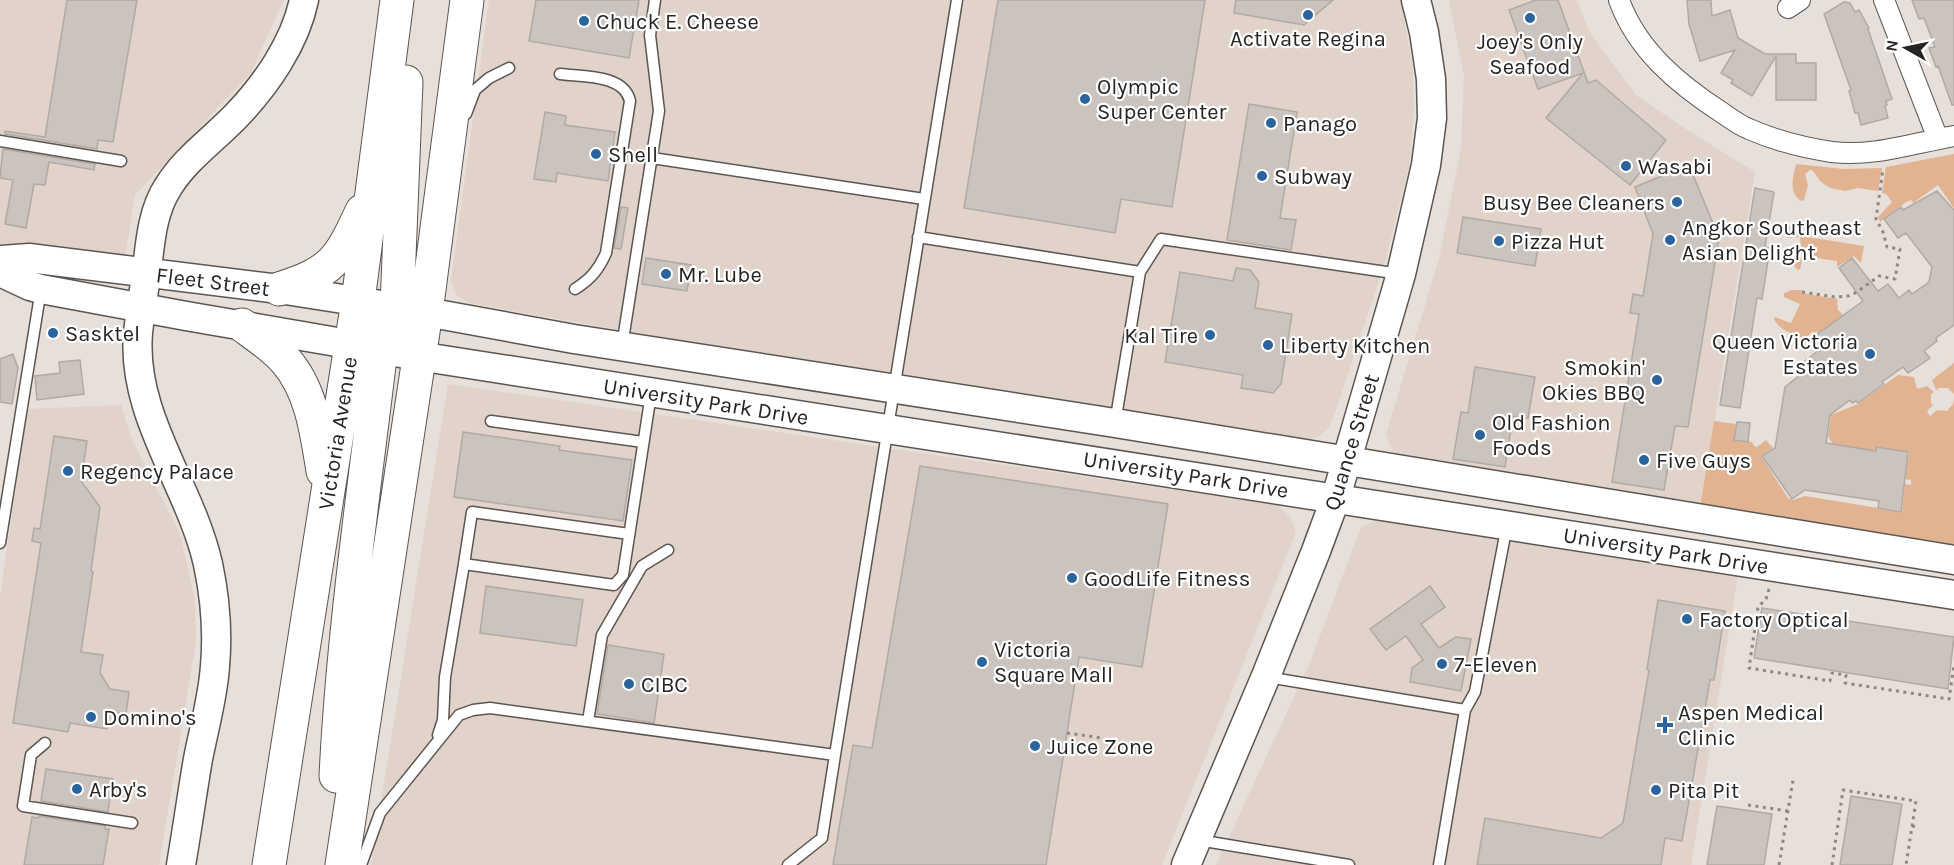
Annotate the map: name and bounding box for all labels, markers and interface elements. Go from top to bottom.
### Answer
marker: Activate Regina [1301,8,1315,22]
place label: Chuck E. Cheese [596,9,759,35]
marker: Joey's Only Seafood [1523,11,1537,25]
marker: Chuck E. Cheese [577,14,591,28]
north arrow [1876,18,1936,78]
place label: Activate Regina [1230,26,1386,52]
place label: Joey's Only Seafood [1477,29,1583,80]
text: N [1881,39,1902,53]
place label: Olympic Super Center [1097,74,1227,125]
marker: Olympic Super Center [1078,92,1092,106]
place label: Panago [1283,111,1357,137]
marker: Panago [1264,116,1278,130]
place label: Shell [608,142,658,168]
marker: Shell [589,147,603,161]
place label: Wasabi [1638,154,1712,180]
marker: Wasabi [1619,159,1633,173]
place label: Subway [1274,164,1352,190]
marker: Subway [1255,169,1269,183]
place label: Busy Bee Cleaners [1483,190,1665,216]
marker: Busy Bee Cleaners [1670,195,1684,209]
place label: Angkor Southeast Asian Delight [1682,215,1861,266]
place label: Pizza Hut [1511,229,1604,255]
marker: Angkor Southeast Asian Delight [1663,233,1677,247]
marker: Pizza Hut [1492,234,1506,248]
street label: Fleet Street [155,262,271,302]
place label: Mr. Lube [678,262,762,288]
marker: Mr. Lube [659,267,673,281]
place label: Sasktel [65,321,140,347]
place label: Kal Tire [1124,323,1198,349]
marker: Sasktel [46,326,60,340]
marker: Kal Tire [1203,328,1217,342]
place label: Queen Victoria Estates [1712,329,1858,380]
place label: Liberty Kitchen [1280,333,1430,359]
marker: Liberty Kitchen [1261,338,1275,352]
marker: Queen Victoria Estates [1863,347,1877,361]
street label: Victoria Avenue [313,355,363,512]
place label: Smokin' Okies BBQ [1542,355,1645,406]
street label: Quance Street [1319,371,1385,514]
street label: University Park Drive [601,373,810,431]
marker: Smokin' Okies BBQ [1650,373,1664,387]
place label: Old Fashion Foods [1492,410,1610,461]
marker: Old Fashion Foods [1473,428,1487,442]
street label: University Park Drive [1081,446,1290,504]
place label: Five Guys [1656,448,1751,474]
marker: Five Guys [1637,453,1651,467]
place label: Regency Palace [80,459,234,485]
marker: Regency Palace [61,464,75,478]
street label: University Park Drive [1561,522,1770,580]
place label: GoodLife Fitness [1084,566,1250,592]
marker: GoodLife Fitness [1065,571,1079,585]
place label: Factory Optical [1699,607,1849,633]
marker: Factory Optical [1680,612,1694,626]
place label: Victoria Square Mall [994,637,1113,688]
place label: 7-Eleven [1454,652,1537,678]
marker: Victoria Square Mall [975,655,989,669]
marker: 7-Eleven [1435,657,1449,671]
place label: CIBC [641,672,688,698]
marker: CIBC [622,677,636,691]
place label: Aspen Medical Clinic [1678,700,1824,751]
place label: Domino's [103,705,197,731]
marker: Domino's [84,710,98,724]
marker: Aspen Medical Clinic [1656,716,1674,734]
place label: Juice Zone [1047,734,1153,760]
marker: Juice Zone [1028,739,1042,753]
place label: Arby's [89,777,147,803]
place label: Pita Pit [1668,778,1739,804]
marker: Arby's [70,782,84,796]
marker: Pita Pit [1649,783,1663,797]

